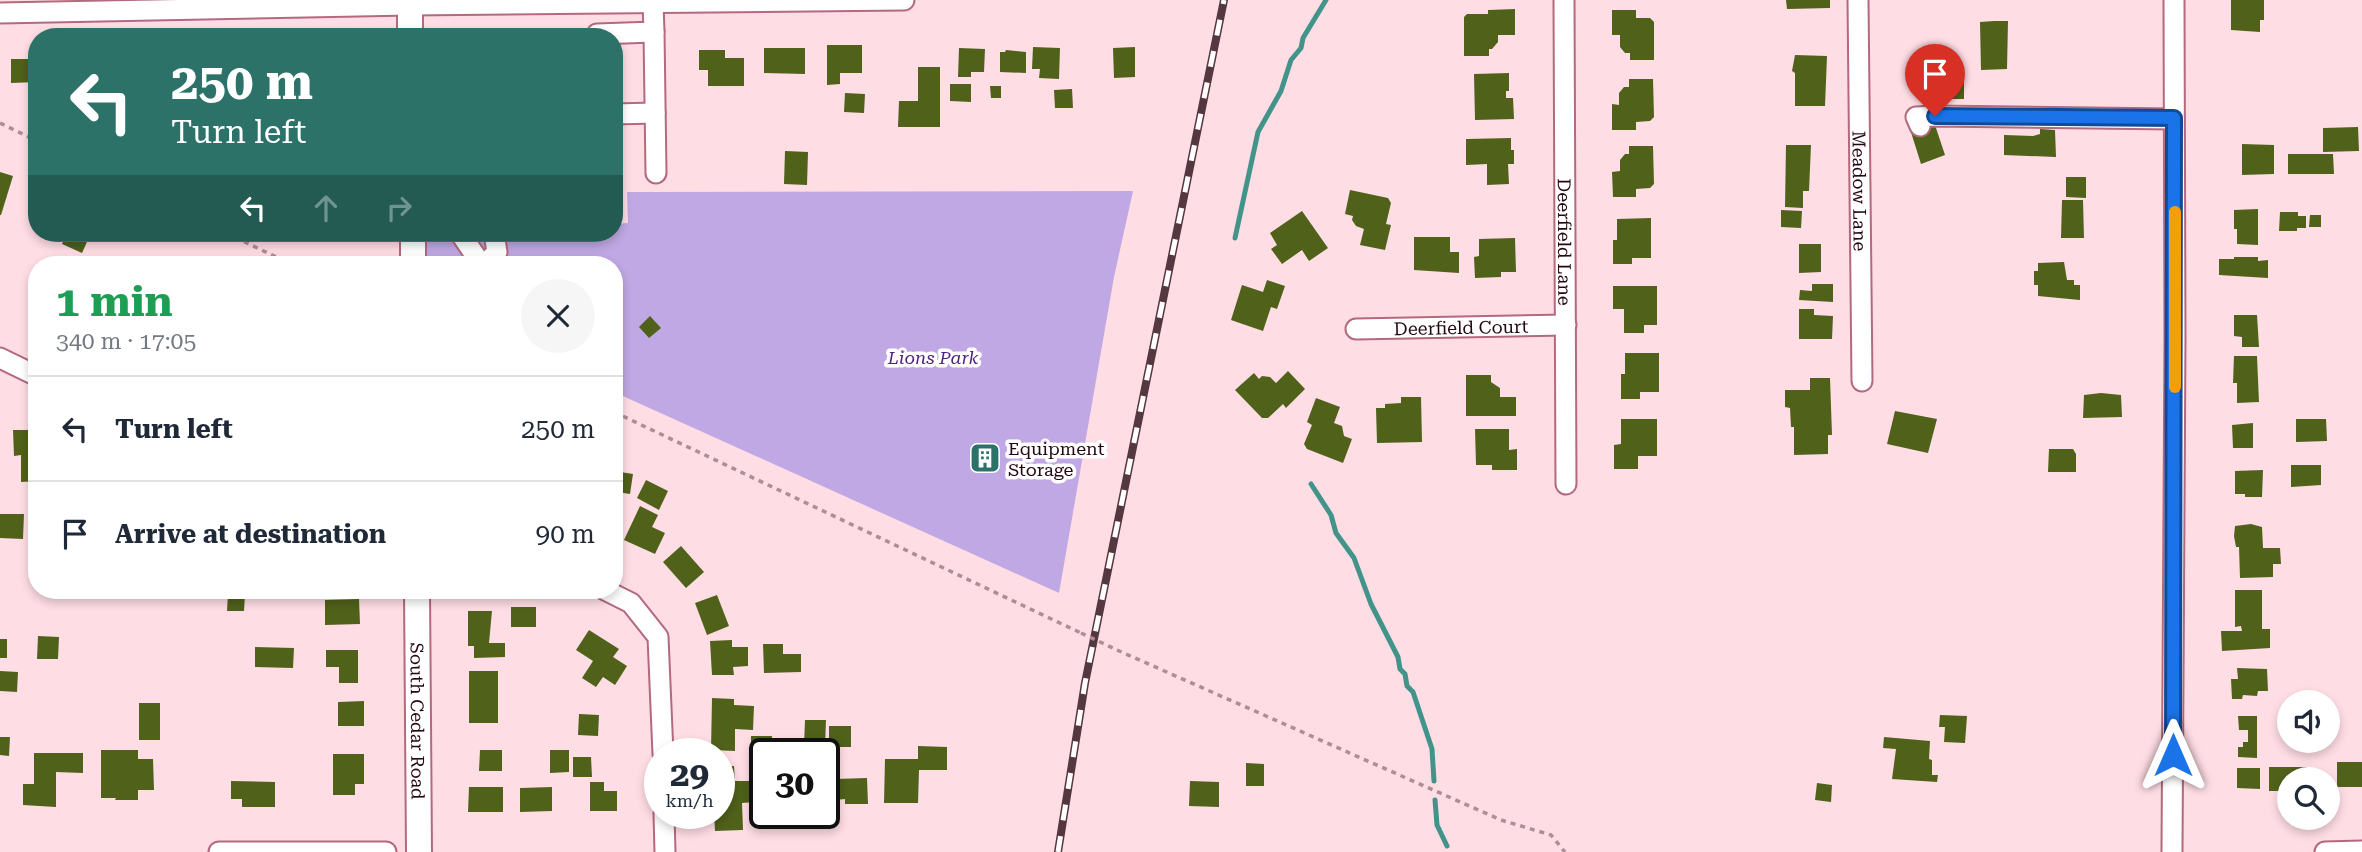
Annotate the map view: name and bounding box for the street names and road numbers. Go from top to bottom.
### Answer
street label: Meadow Lane [1849,131,1871,252]
street label: Deerfield Lane [1554,178,1576,306]
street label: Deerfield Court [1394,315,1529,339]
street label: South Cedar Road [407,642,429,800]

